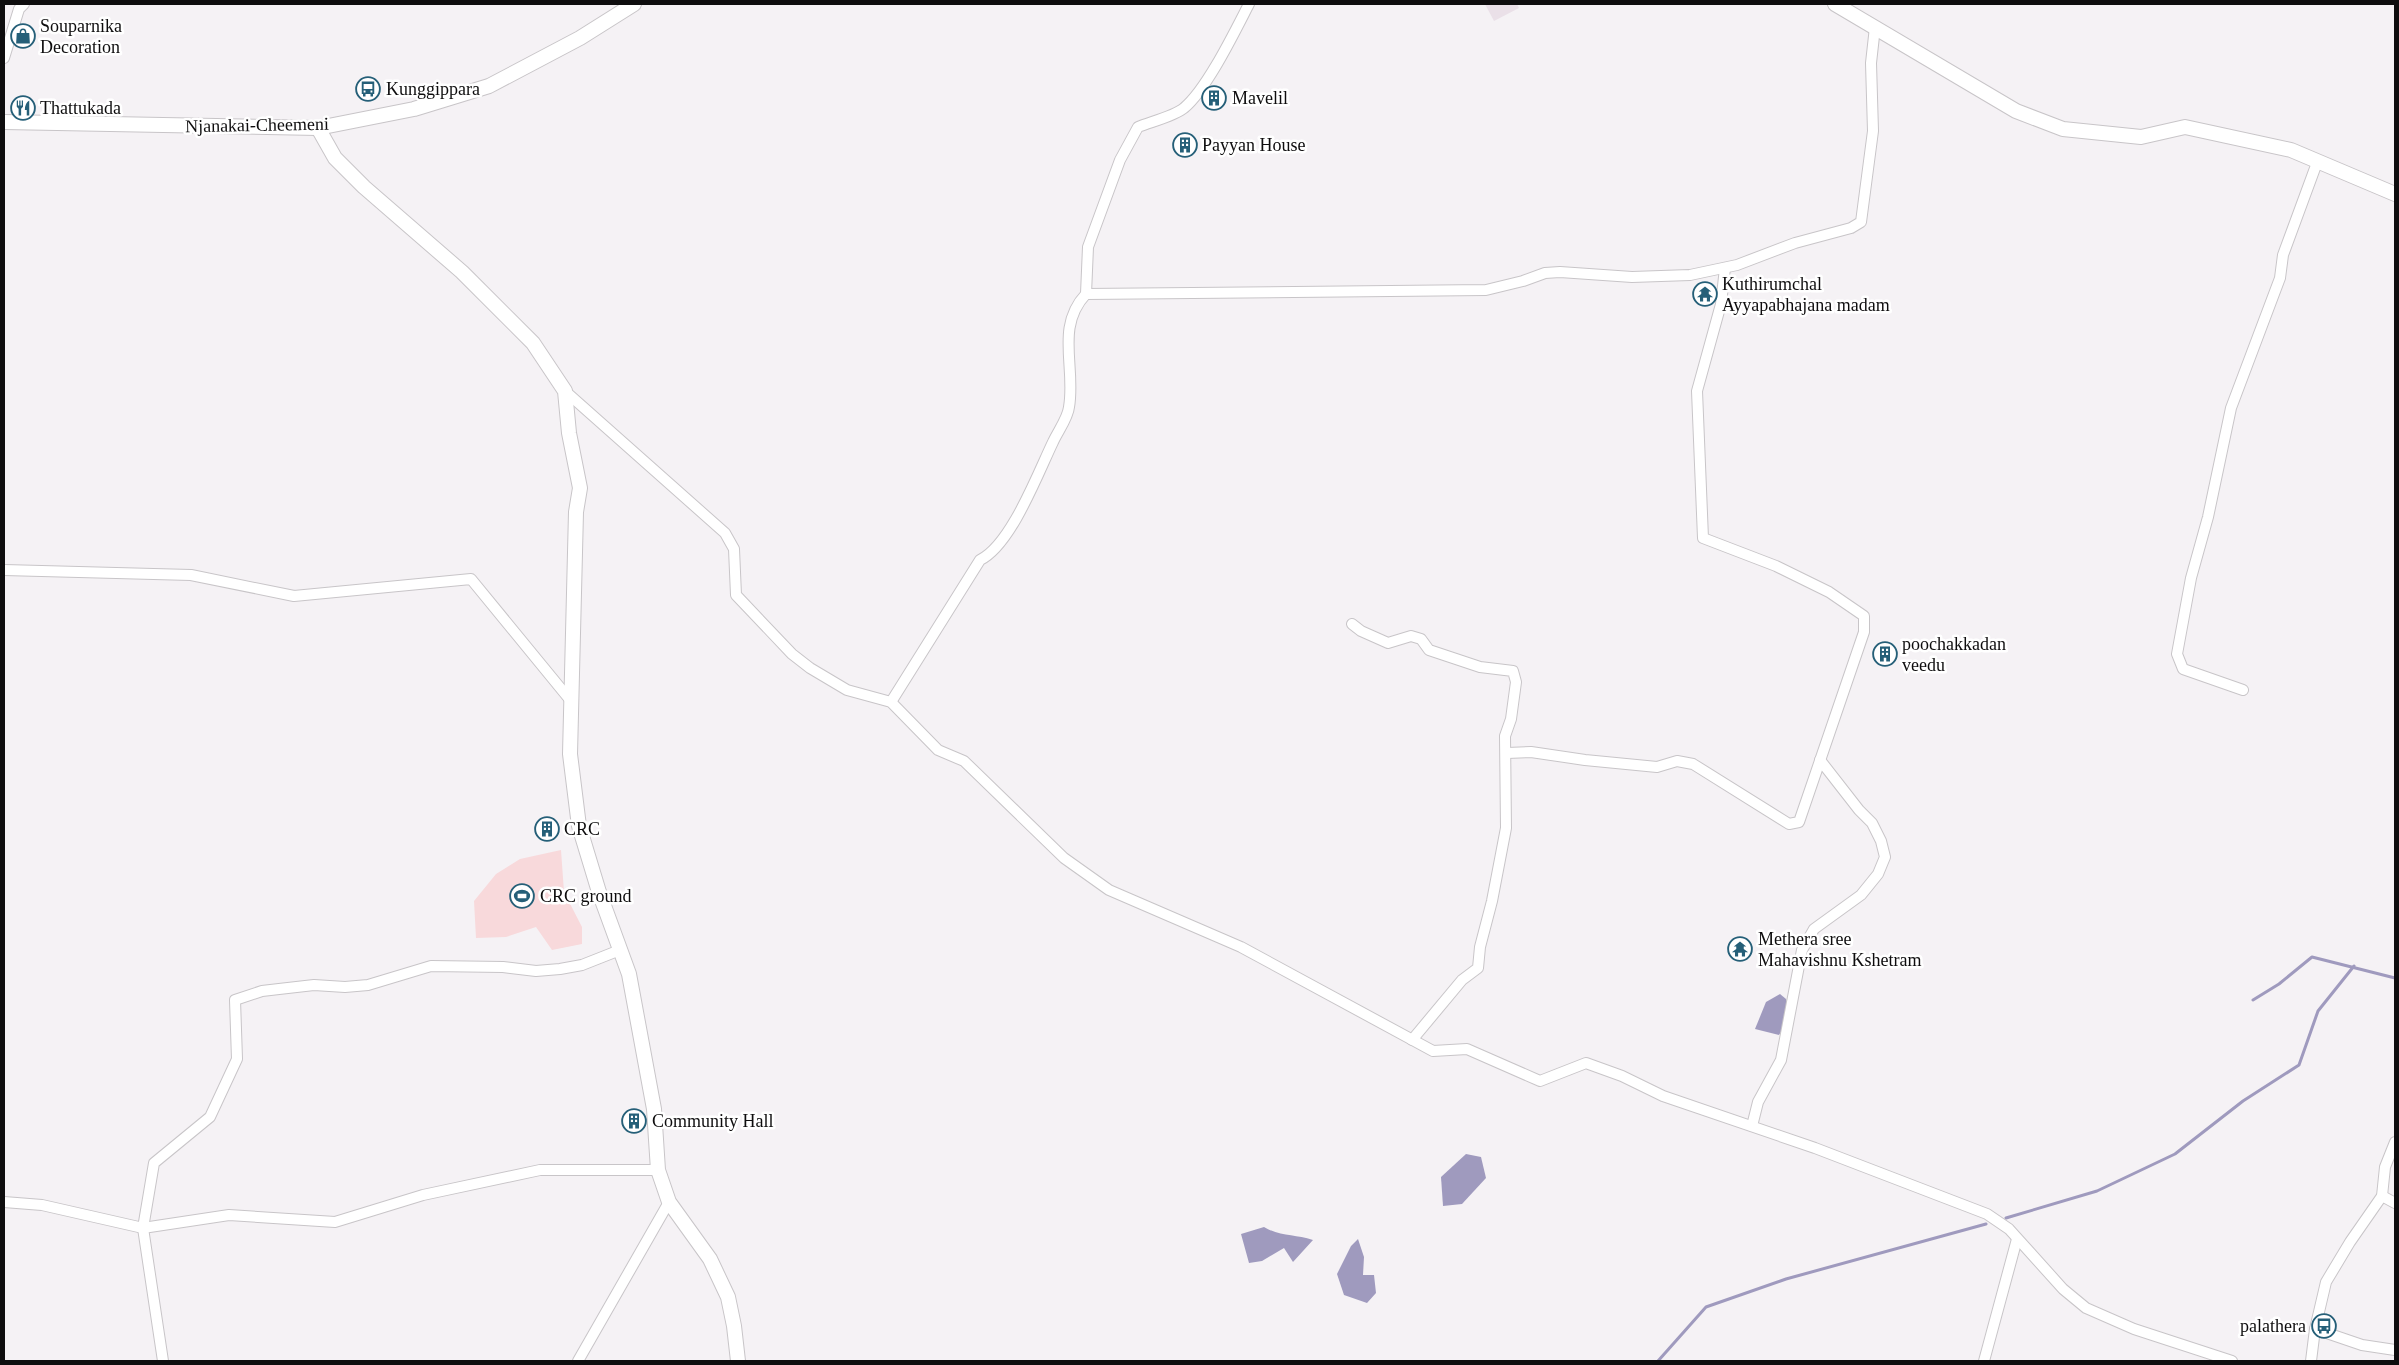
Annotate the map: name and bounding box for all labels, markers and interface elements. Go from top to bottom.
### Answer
place label: Souparnika Decoration [40,16,122,57]
shop icon: Souparnika Decoration [10,23,36,49]
bus stop icon: Kunggippara [355,76,381,102]
place label: Kunggippara [386,79,480,99]
building icon: Mavelil [1201,85,1227,111]
place label: Mavelil [1232,88,1288,108]
restaurant icon: Thattukada [10,95,36,121]
place label: Thattukada [40,98,121,118]
street label: Njanakai-Cheemeni [185,114,329,136]
building icon: Payyan House [1172,132,1198,158]
place label: Payyan House [1202,135,1305,155]
place label: Kuthirumchal Ayyapabhajana madam [1722,274,1890,315]
temple icon: Kuthirumchal Ayyapabhajana madam [1692,281,1718,307]
place label: poochakkadan veedu [1902,634,2006,675]
building icon: poochakkadan veedu [1872,641,1898,667]
building icon: CRC [534,816,560,842]
place label: CRC [564,819,600,839]
sports icon: CRC ground [509,883,535,909]
place label: CRC ground [540,886,632,906]
place label: Methera sree Mahavishnu Kshetram [1758,929,1921,970]
temple icon: Methera sree Mahavishnu Kshetram [1727,936,1753,962]
building icon: Community Hall [621,1108,647,1134]
place label: Community Hall [652,1111,774,1131]
bus stop icon: palathera [2311,1313,2337,1339]
place label: palathera [2240,1316,2306,1336]

